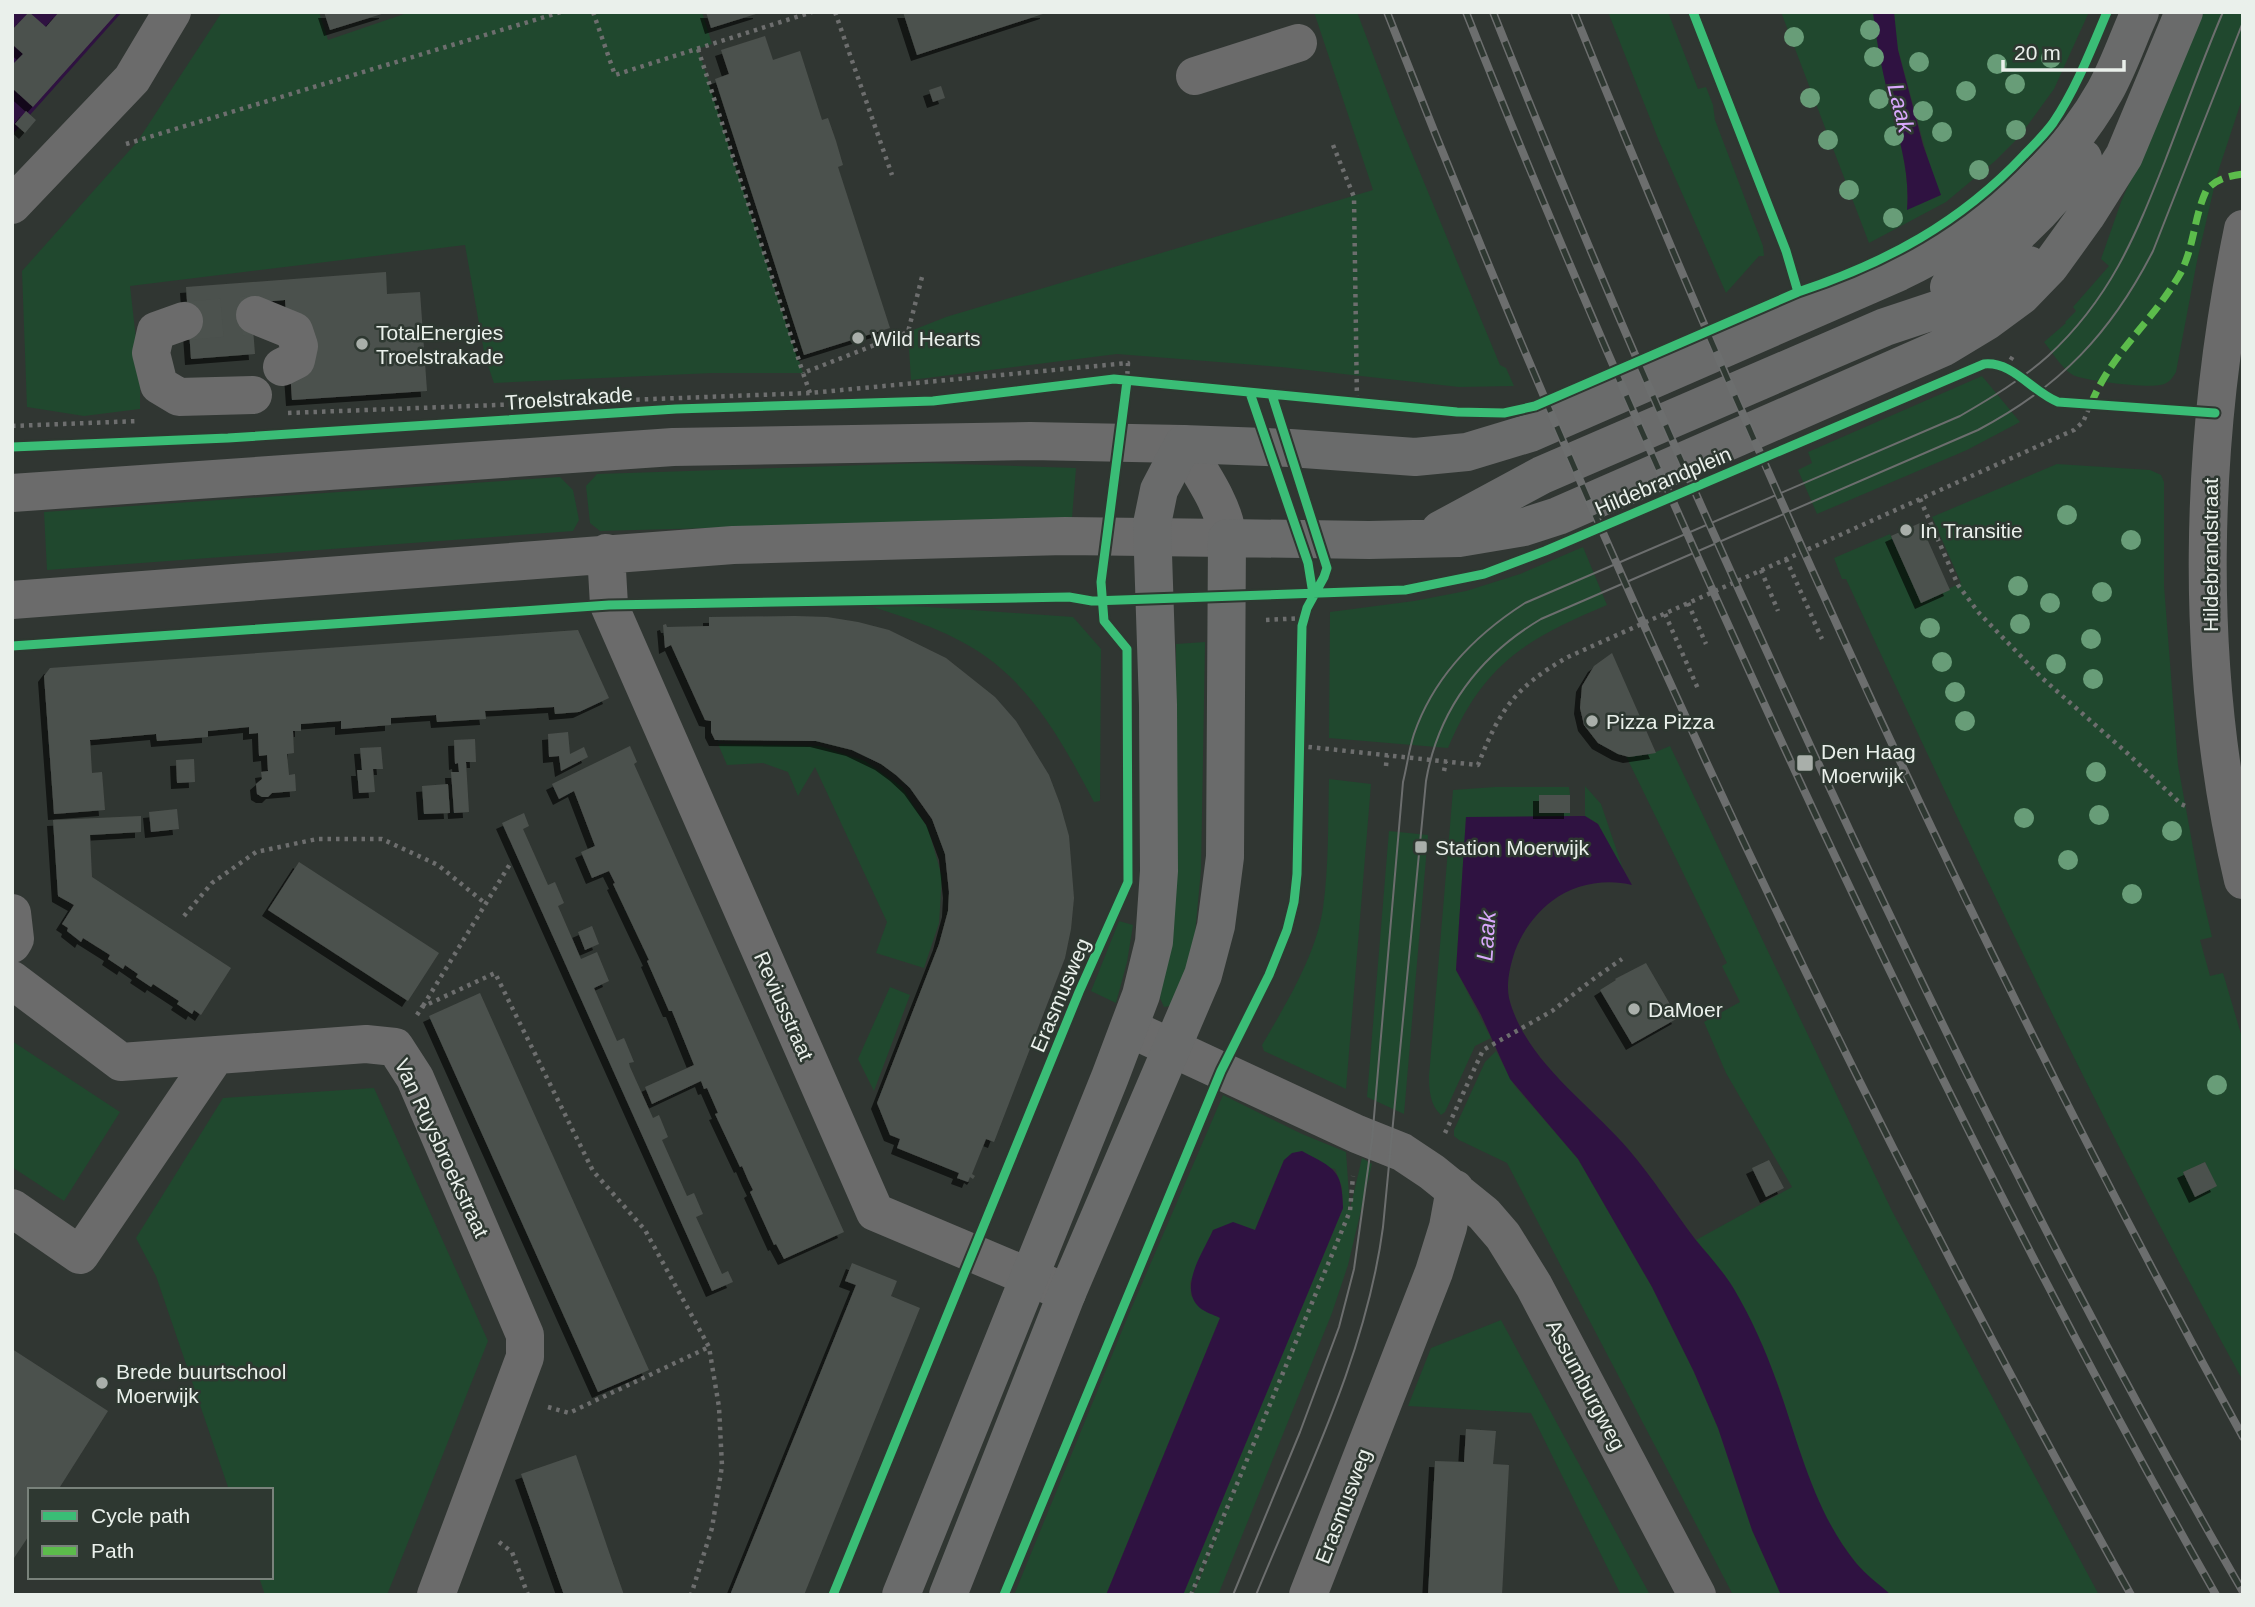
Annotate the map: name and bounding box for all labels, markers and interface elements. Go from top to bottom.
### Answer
scale bar [2003,28,2124,72]
text: 20 m [2014,41,2061,64]
water label: Laak [1882,81,1920,137]
place label: TotalEnergies Troelstrakade [376,321,504,368]
place label: Wild Hearts [872,327,981,350]
marker: Wild Hearts [850,330,866,346]
marker: TotalEnergies Troelstrakade [354,336,370,352]
street label: Troelstrakade [505,382,633,414]
street label: Hildebrandplein [1591,442,1735,520]
street label: Hildebrandstraat [2199,478,2222,632]
place label: In Transitie [1920,519,2023,542]
marker: In Transitie [1898,522,1914,538]
place label: Pizza Pizza [1606,710,1715,733]
marker: Pizza Pizza [1584,713,1600,729]
place label: Den Haag Moerwijk [1821,740,1916,787]
marker: Den Haag Moerwijk [1795,753,1815,773]
place label: Station Moerwijk [1435,836,1590,859]
marker: Station Moerwijk [1413,839,1429,855]
water label: Laak [1471,909,1501,962]
street label: Erasmusweg [1026,935,1094,1055]
street label: Reviusstraat [750,948,818,1064]
place label: DaMoer [1648,998,1723,1021]
marker: DaMoer [1626,1001,1642,1017]
street label: Van Ruysbroekstraat [390,1055,494,1241]
street label: Assumburgweg [1542,1316,1630,1454]
place label: Brede buurtschool Moerwijk [116,1360,286,1407]
marker: Brede buurtschool Moerwijk [94,1375,110,1391]
street label: Erasmusweg [1311,1445,1375,1567]
legend [28,1488,273,1579]
text: Cycle path [91,1504,190,1527]
text: Path [91,1539,134,1562]

